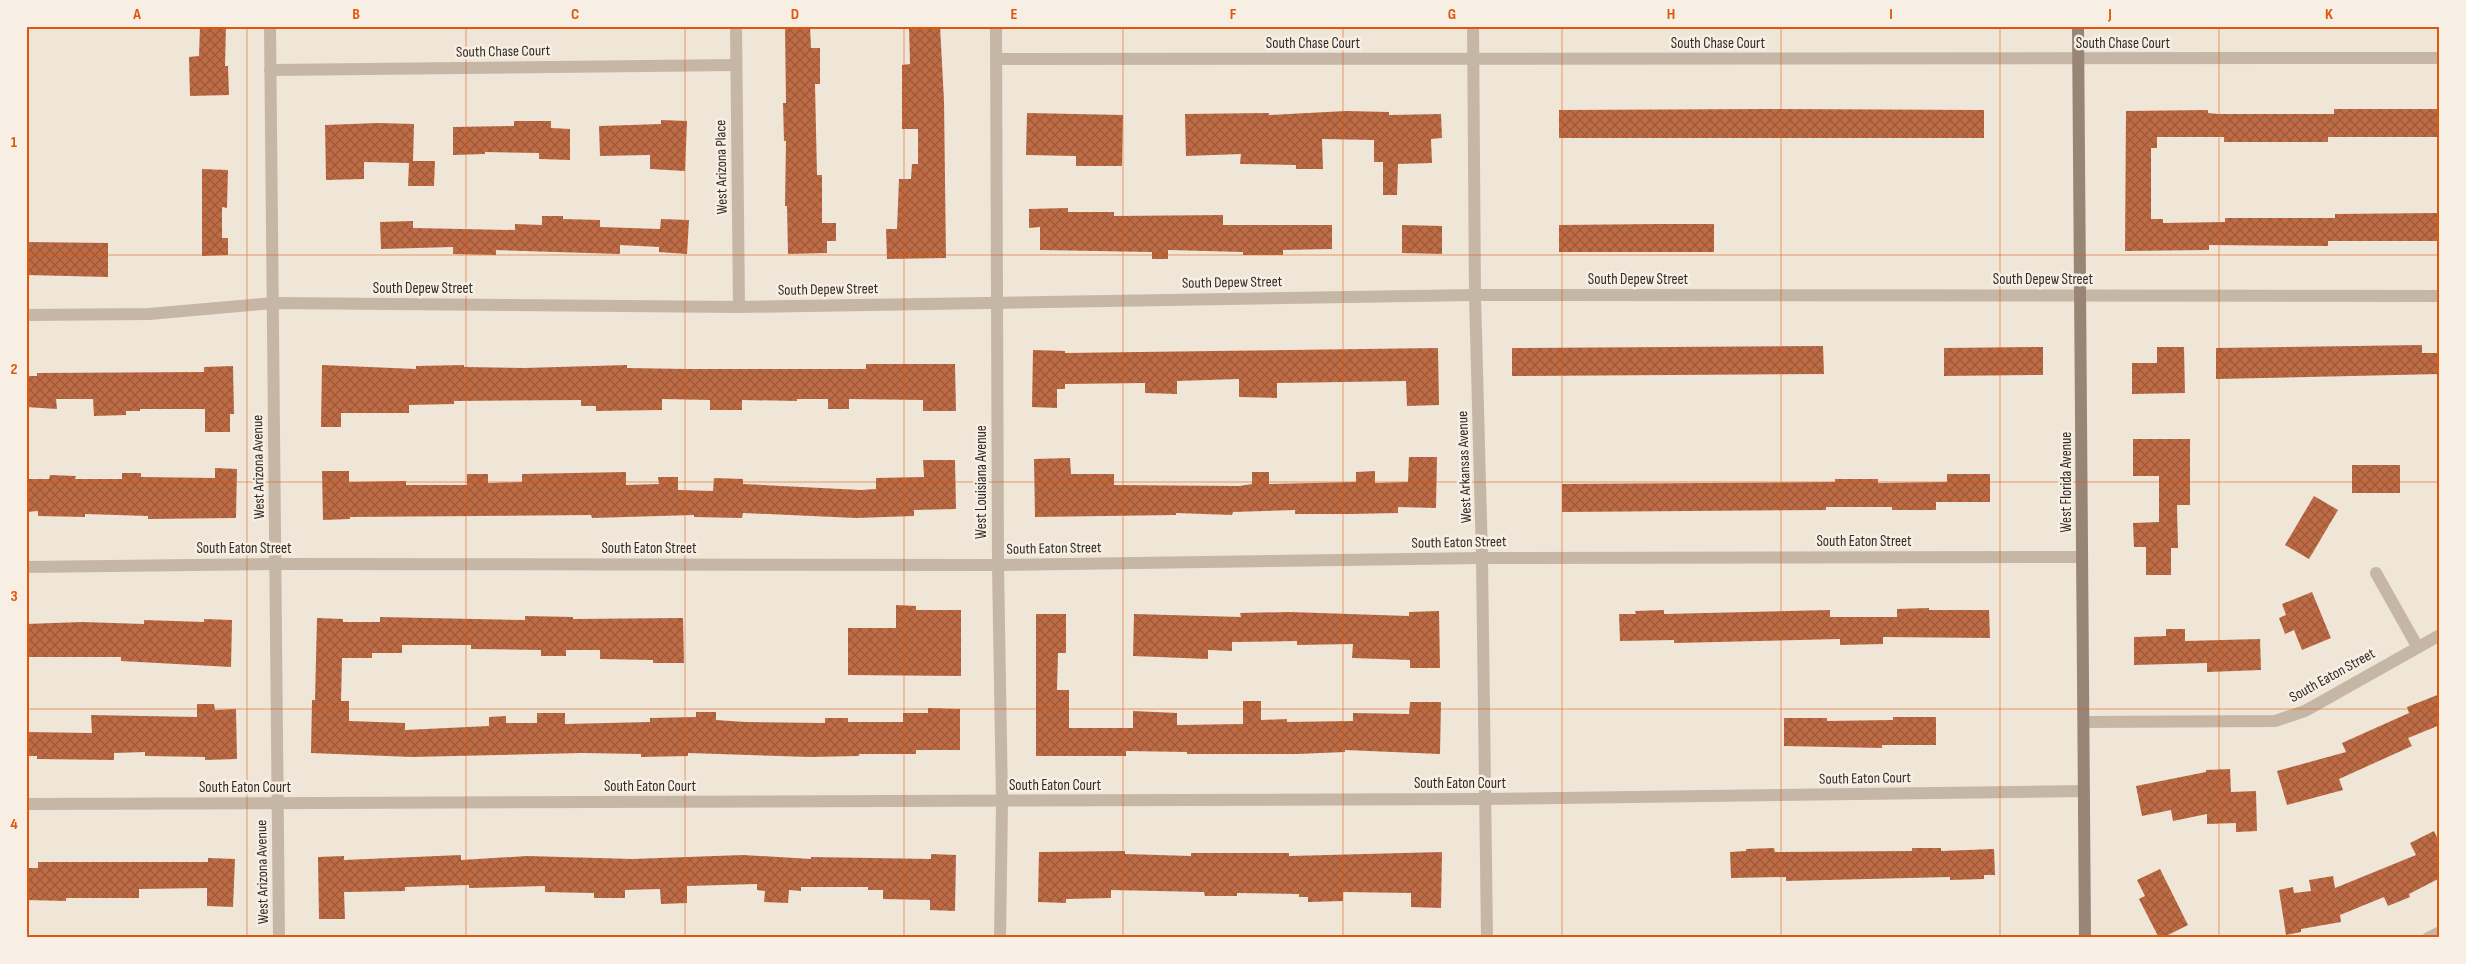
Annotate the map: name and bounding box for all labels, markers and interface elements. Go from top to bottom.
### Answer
text: A [132,5,141,24]
text: B [352,5,360,24]
text: C [571,5,579,24]
text: D [791,5,799,24]
text: E [1011,5,1018,24]
text: F [1230,5,1237,24]
text: G [1448,5,1456,24]
text: H [1667,5,1675,24]
text: I [1889,5,1893,24]
text: J [2107,5,2112,24]
text: K [2325,5,2333,24]
street label: South Chase Court [1266,34,1361,53]
street label: South Chase Court [1671,34,1766,53]
street label: South Chase Court [2076,34,2171,53]
street label: South Chase Court [456,41,551,62]
street label: West Arizona Place [711,120,732,214]
text: 1 [11,133,18,152]
street label: South Depew Street [1588,270,1689,289]
street label: South Depew Street [1993,270,2094,289]
street label: South Depew Street [1182,272,1283,293]
street label: South Depew Street [373,279,474,298]
street label: South Depew Street [778,279,879,300]
text: 2 [10,360,18,379]
street label: West Arkansas Avenue [1453,410,1476,523]
street label: West Arizona Avenue [248,415,269,519]
street label: West Louisiana Avenue [972,425,991,539]
street label: West Florida Avenue [2057,432,2076,532]
street label: South Eaton Street [1411,532,1507,553]
street label: South Eaton Street [1816,532,1912,551]
street label: South Eaton Street [1006,538,1102,559]
street label: South Eaton Street [196,539,292,558]
street label: South Eaton Street [601,539,697,558]
text: 3 [10,587,18,606]
street label: South Eaton Street [2286,644,2379,707]
street label: South Eaton Court [1819,768,1912,789]
street label: South Eaton Court [1414,774,1507,793]
street label: South Eaton Court [1009,776,1102,795]
street label: South Eaton Court [604,777,697,796]
street label: South Eaton Court [199,778,292,797]
text: 4 [10,815,18,834]
street label: West Arizona Avenue [252,820,273,924]

